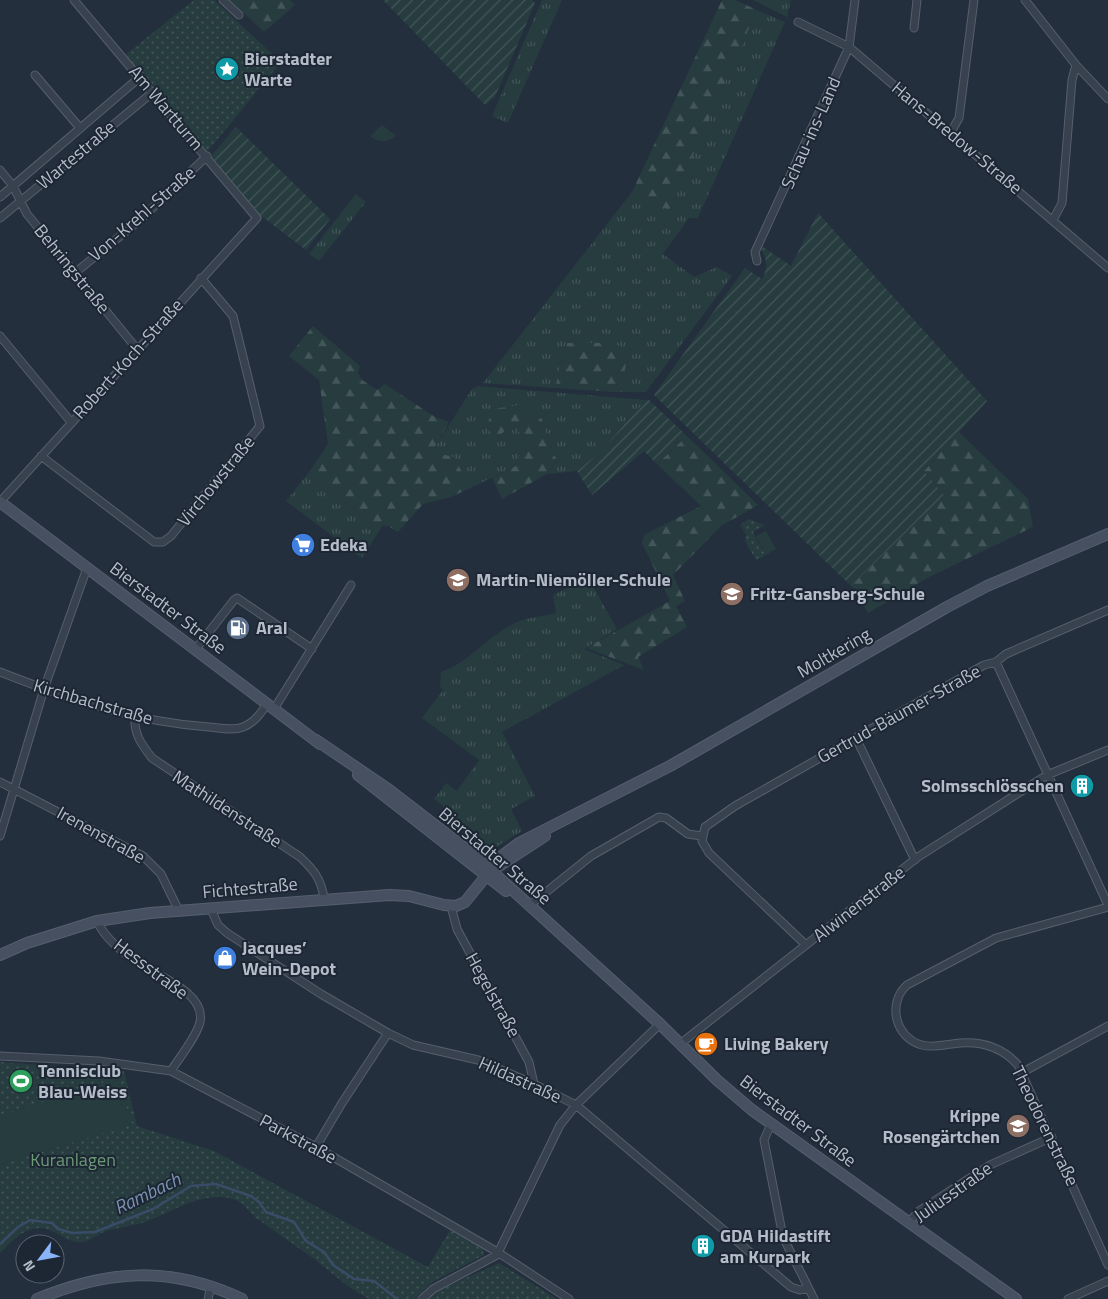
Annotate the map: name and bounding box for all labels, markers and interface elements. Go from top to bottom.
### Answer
place label: Bierstadter Warte [244,45,332,93]
place icon: Bierstadter Warte [214,56,240,82]
street label: Am Wartturm [123,59,210,156]
street label: Schau-ins-Land [774,72,847,193]
street label: Hans-Bredow-Straße [886,75,1029,201]
street label: Wartestraße [30,114,121,196]
street label: Von-Krehl-Straße [82,159,201,268]
street label: Behringstraße [28,218,117,319]
street label: Robert-Koch-Straße [66,292,189,425]
street label: Virchowstraße [170,429,261,532]
place label: Edeka [320,531,367,558]
supermarket icon: Edeka [290,532,316,558]
street label: Bierstadter Straße [104,555,232,660]
place label: Martin-Niemöller-Schule [476,566,671,593]
school or university icon: Martin-Niemöller-Schule [445,567,471,593]
place label: Fritz-Gansberg-Schule [750,580,925,607]
school or university icon: Fritz-Gansberg-Schule [719,581,745,607]
place label: Aral [256,614,288,641]
fuel station icon: Aral [225,615,251,641]
street label: Moltkering [792,620,876,685]
street label: Gertrud-Bäumer-Straße [812,657,985,770]
street label: Kirchbachstraße [30,672,156,731]
street label: Mathildenstraße [167,763,287,854]
place label: Solmsschlösschen [921,772,1064,799]
building icon: Solmsschlösschen [1069,773,1095,799]
street label: Irenenstraße [52,799,150,870]
street label: Bierstadter Straße [433,800,558,911]
street label: Alwinenstraße [807,859,910,948]
street label: Fichtestraße [201,870,299,905]
street label: Hessstraße [108,932,194,1006]
place label: Jacques’ Wein-Depot [242,934,337,982]
shop icon: Jacques’ Wein-Depot [212,945,238,971]
street label: Hegelstraße [459,948,528,1042]
place label: Living Bakery [724,1030,828,1057]
cafe icon: Living Bakery [693,1031,719,1057]
street label: Hildastraße [474,1049,566,1110]
place label: Tennisclub Blau-Weiss [38,1057,127,1105]
street label: Theodorenstraße [1005,1061,1086,1191]
sports icon: Tennisclub Blau-Weiss [8,1068,34,1094]
street label: Bierstadter Straße [734,1068,862,1173]
place label: Krippe Rosengärtchen [883,1102,1000,1150]
street label: Parkstraße [255,1107,342,1170]
school or university icon: Krippe Rosengärtchen [1005,1113,1031,1139]
park label: Kuranlagen [30,1146,116,1173]
street label: Juliusstraße [908,1155,997,1229]
water label: Rambach [109,1164,186,1221]
place label: GDA Hildastift am Kurpark [720,1222,831,1270]
building icon: GDA Hildastift am Kurpark [690,1233,716,1259]
north arrow [15,1234,65,1284]
text: N [17,1256,40,1276]

